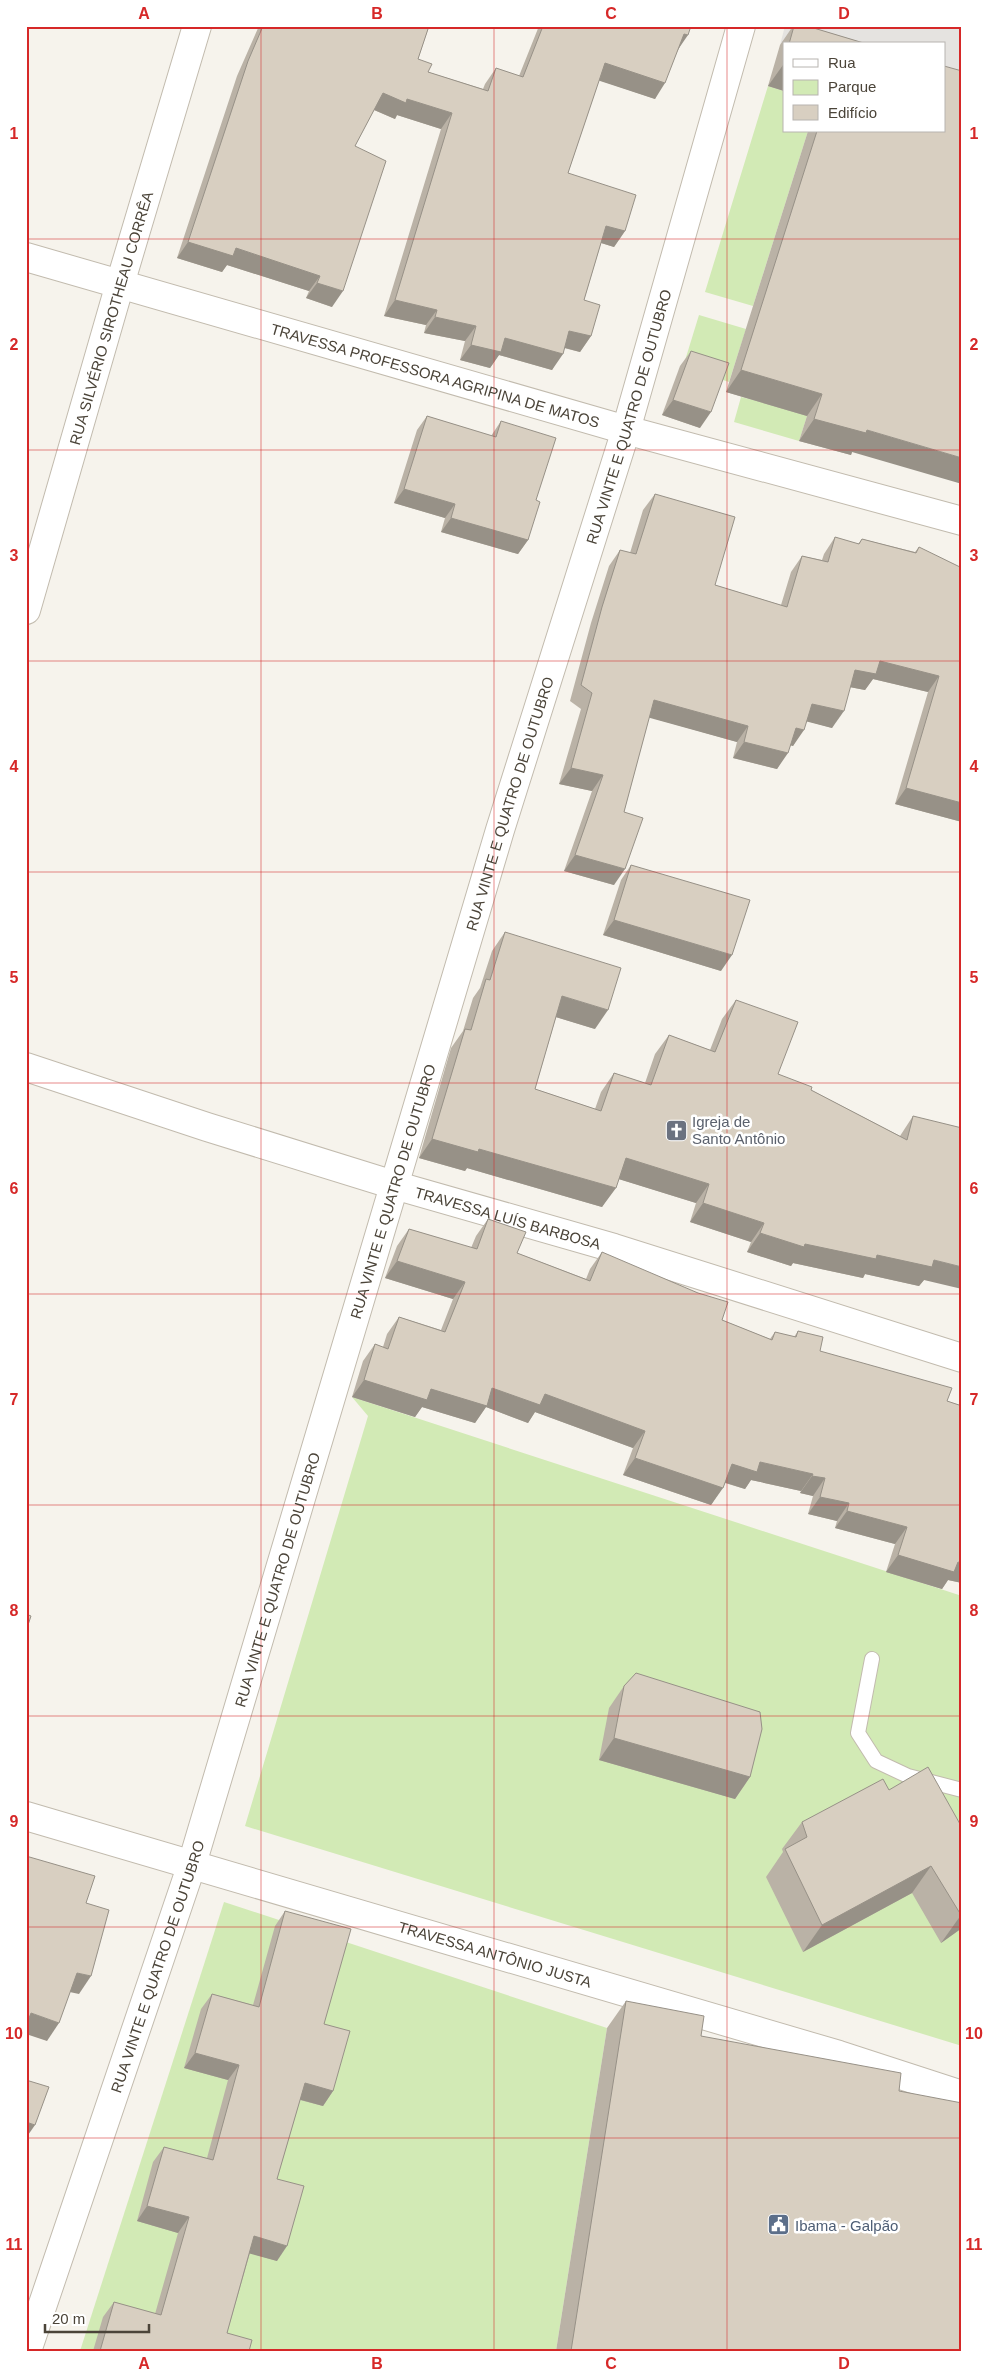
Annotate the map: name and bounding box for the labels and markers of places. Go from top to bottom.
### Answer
place label: Igreja de Santo Antônio [692,1113,785,1147]
church icon: Igreja de Santo Antônio [664,1118,688,1142]
public building icon: Ibama - Galpão [767,2213,791,2237]
place label: Ibama - Galpão [795,2217,898,2234]

